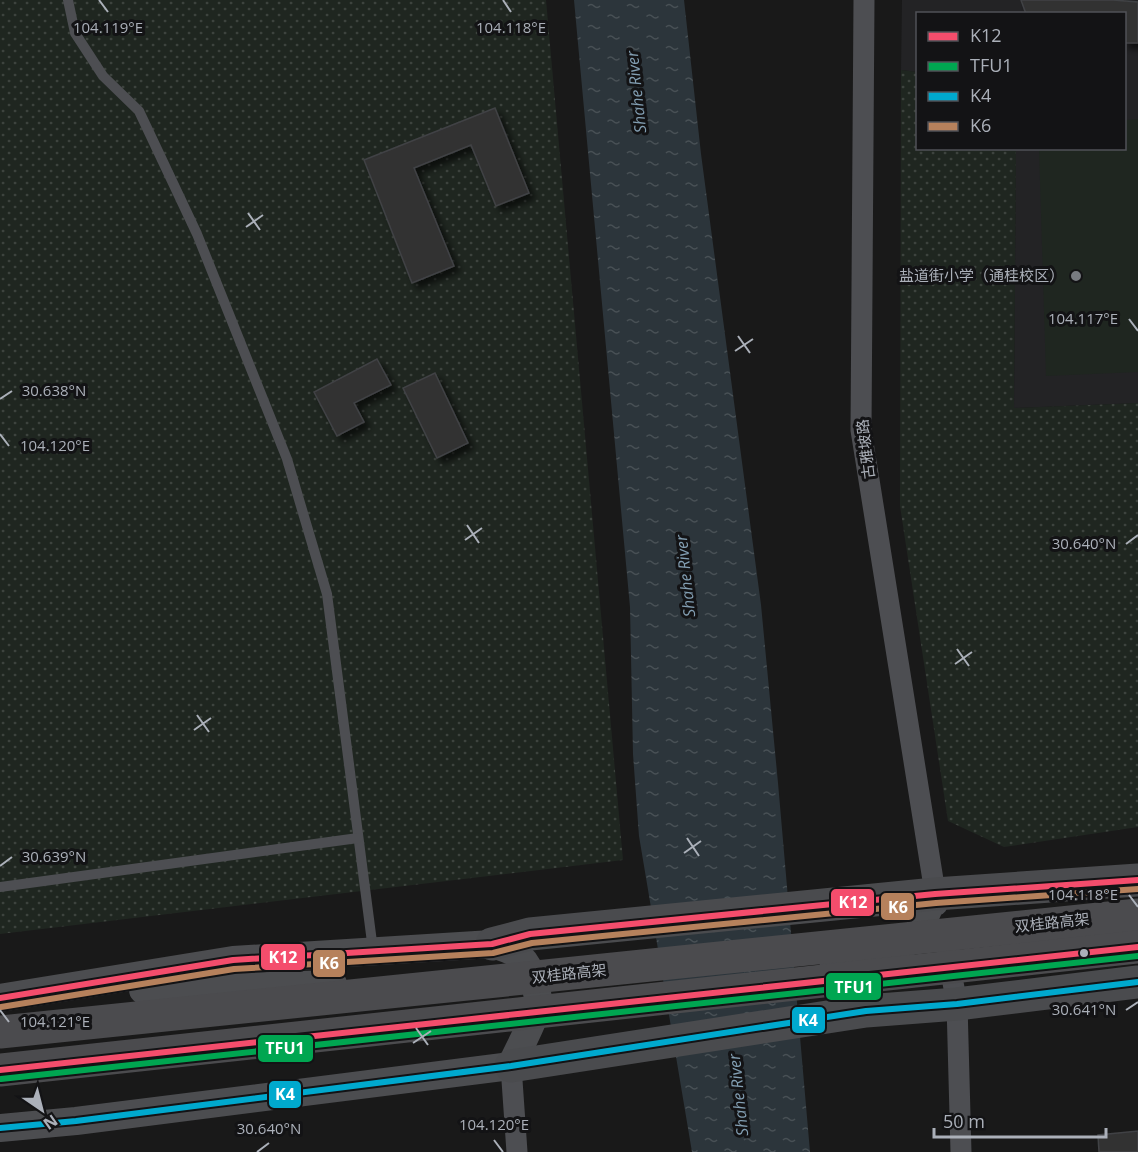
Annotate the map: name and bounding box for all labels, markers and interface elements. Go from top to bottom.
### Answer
legend [916,12,1126,150]
text: 104.119°E [73,17,143,37]
text: 104.118°E [476,17,546,37]
text: K12 [970,23,1002,47]
water label: Shahe River [621,49,651,134]
text: TFU1 [970,53,1013,77]
text: K4 [970,83,991,107]
text: K6 [970,113,991,137]
place label: 盐道街小学（通桂校区） [899,265,1064,285]
marker: 盐道街小学（通桂校区） [1069,269,1083,283]
text: 104.117°E [1048,308,1118,328]
text: 30.638°N [22,380,86,400]
street label: 古雅坡路 [851,418,879,480]
text: 104.120°E [20,435,90,455]
water label: Shahe River [670,533,700,618]
text: 30.640°N [1052,533,1116,553]
text: 30.639°N [22,846,86,866]
text: 104.118°E [1048,884,1118,904]
line badge: K12 [830,888,875,917]
text: K12 [839,891,867,913]
line badge: K6 [880,892,915,921]
text: K6 [888,896,908,918]
street label: 双桂路高架 [1014,908,1090,936]
line badge: K12 [260,943,306,971]
text: K12 [269,946,297,968]
unlabelled marker [1078,947,1090,959]
line badge: K6 [312,949,346,978]
text: K6 [319,952,339,974]
street label: 双桂路高架 [531,959,607,987]
line badge: TFU1 [825,972,882,1001]
text: TFU1 [834,976,874,998]
text: 30.641°N [1052,999,1116,1019]
line badge: K4 [791,1006,826,1034]
text: K4 [798,1009,818,1031]
text: 104.121°E [20,1011,90,1031]
line badge: TFU1 [257,1034,314,1063]
text: TFU1 [265,1037,305,1059]
water label: Shahe River [723,1052,753,1137]
north arrow [12,1080,72,1140]
line badge: K4 [268,1080,302,1109]
text: K4 [275,1083,295,1105]
scale bar [934,1101,1106,1139]
text: 50 m [943,1109,985,1133]
text: N [39,1110,62,1135]
text: 104.120°E [459,1114,529,1134]
text: 30.640°N [237,1118,301,1138]

